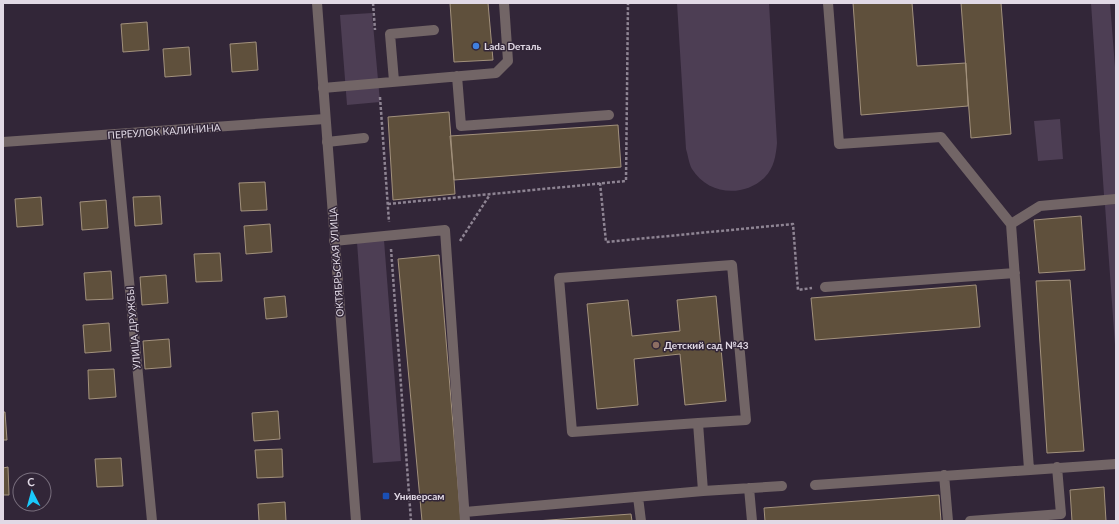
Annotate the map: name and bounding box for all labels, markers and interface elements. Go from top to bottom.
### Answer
place label: Lada Dеталь [484,40,542,52]
marker: Lada Dеталь [471,41,481,51]
street label: ПЕРЕУЛОК КАЛИНИНА [107,121,221,141]
street label: ОКТЯБРЬСКАЯ УЛИЦА [326,207,346,317]
street label: УЛИЦА ДРУЖБЫ [123,286,143,370]
place label: Детский сад №43 [664,339,749,351]
marker: Детский сад №43 [651,340,661,350]
north arrow [12,472,52,512]
text: С [27,475,36,488]
place label: Универсам [393,490,444,502]
marker: Универсам [381,491,391,501]

